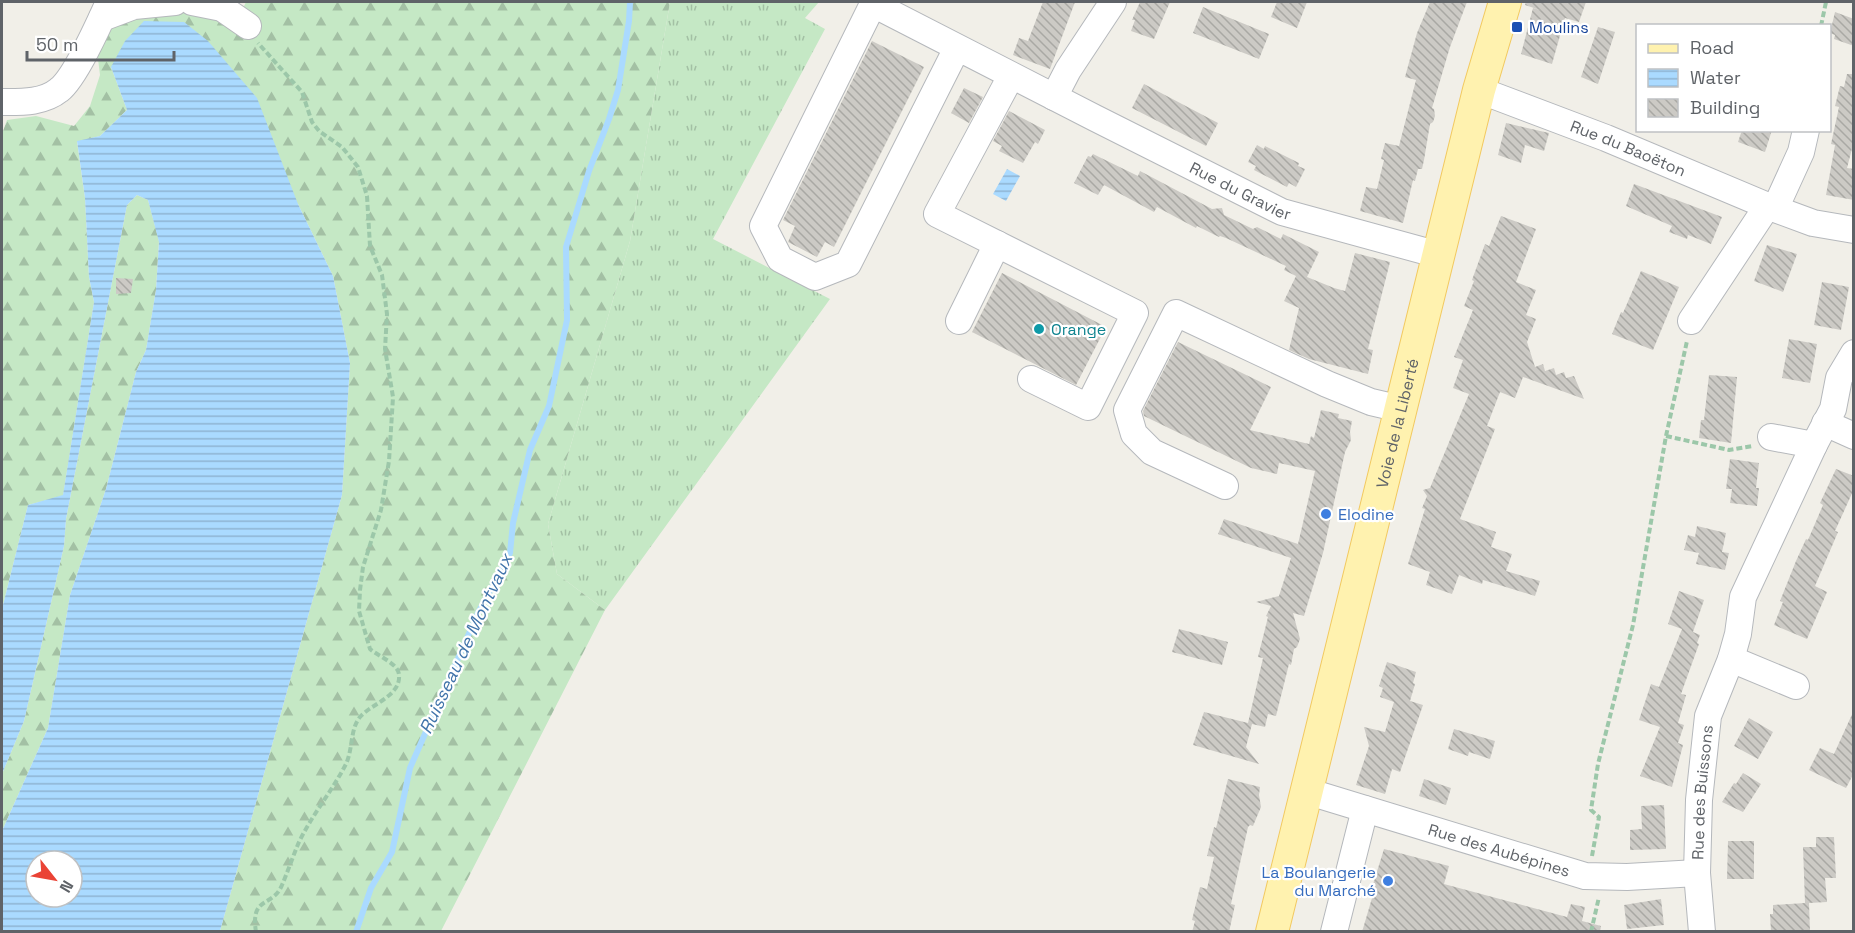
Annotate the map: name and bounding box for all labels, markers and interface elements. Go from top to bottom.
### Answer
place label: Moulins [1529,17,1589,38]
marker: Moulins [1510,20,1524,34]
scale bar [27,24,174,62]
legend [1636,24,1831,132]
text: 50 m [36,33,78,56]
text: Road [1690,36,1734,59]
text: Water [1690,66,1741,89]
text: Building [1690,96,1760,119]
street label: Rue du Baoëton [1567,115,1689,181]
street label: Rue du Gravier [1186,157,1293,225]
place label: Orange [1051,319,1106,340]
marker: Orange [1032,322,1046,336]
street label: Voie de la Liberté [1372,356,1424,490]
place label: Elodine [1338,504,1394,525]
marker: Elodine [1319,507,1333,521]
water label: Ruisseau de Montvaux [414,548,518,737]
street label: Rue des Buissons [1687,724,1718,860]
street label: Rue des Aubépines [1426,819,1573,882]
north arrow [24,849,84,909]
place label: La Boulangerie du Marché [1262,862,1376,901]
marker: La Boulangerie du Marché [1381,874,1395,888]
text: N [55,876,78,896]

